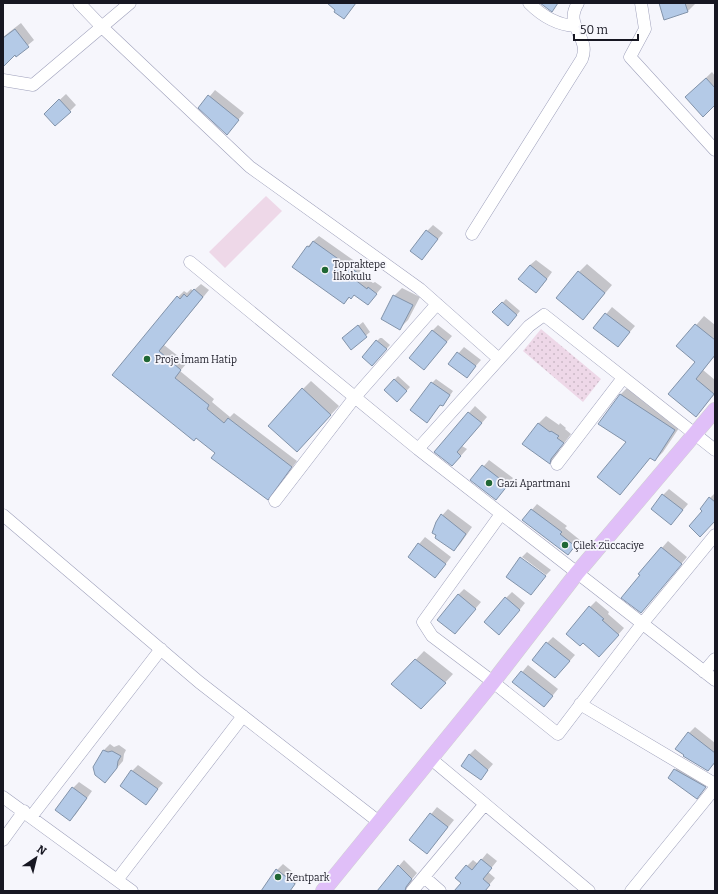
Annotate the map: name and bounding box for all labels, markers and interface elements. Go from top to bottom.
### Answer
scale bar [574,16,638,42]
text: 50 m [580,23,609,37]
place label: Topraktepe İlkokulu [333,259,386,283]
marker: Topraktepe İlkokulu [320,265,330,275]
place label: Proje İmam Hatip [155,352,237,366]
marker: Proje İmam Hatip [142,354,152,364]
marker: Gazi Apartmanı [484,478,494,488]
place label: Gazi Apartmanı [497,478,570,490]
marker: Çilek Züccaciye [560,540,570,550]
place label: Çilek Züccaciye [573,540,644,552]
north arrow [16,838,56,878]
text: N [34,842,49,858]
marker: Kentpark [273,872,283,882]
place label: Kentpark [286,872,330,884]

